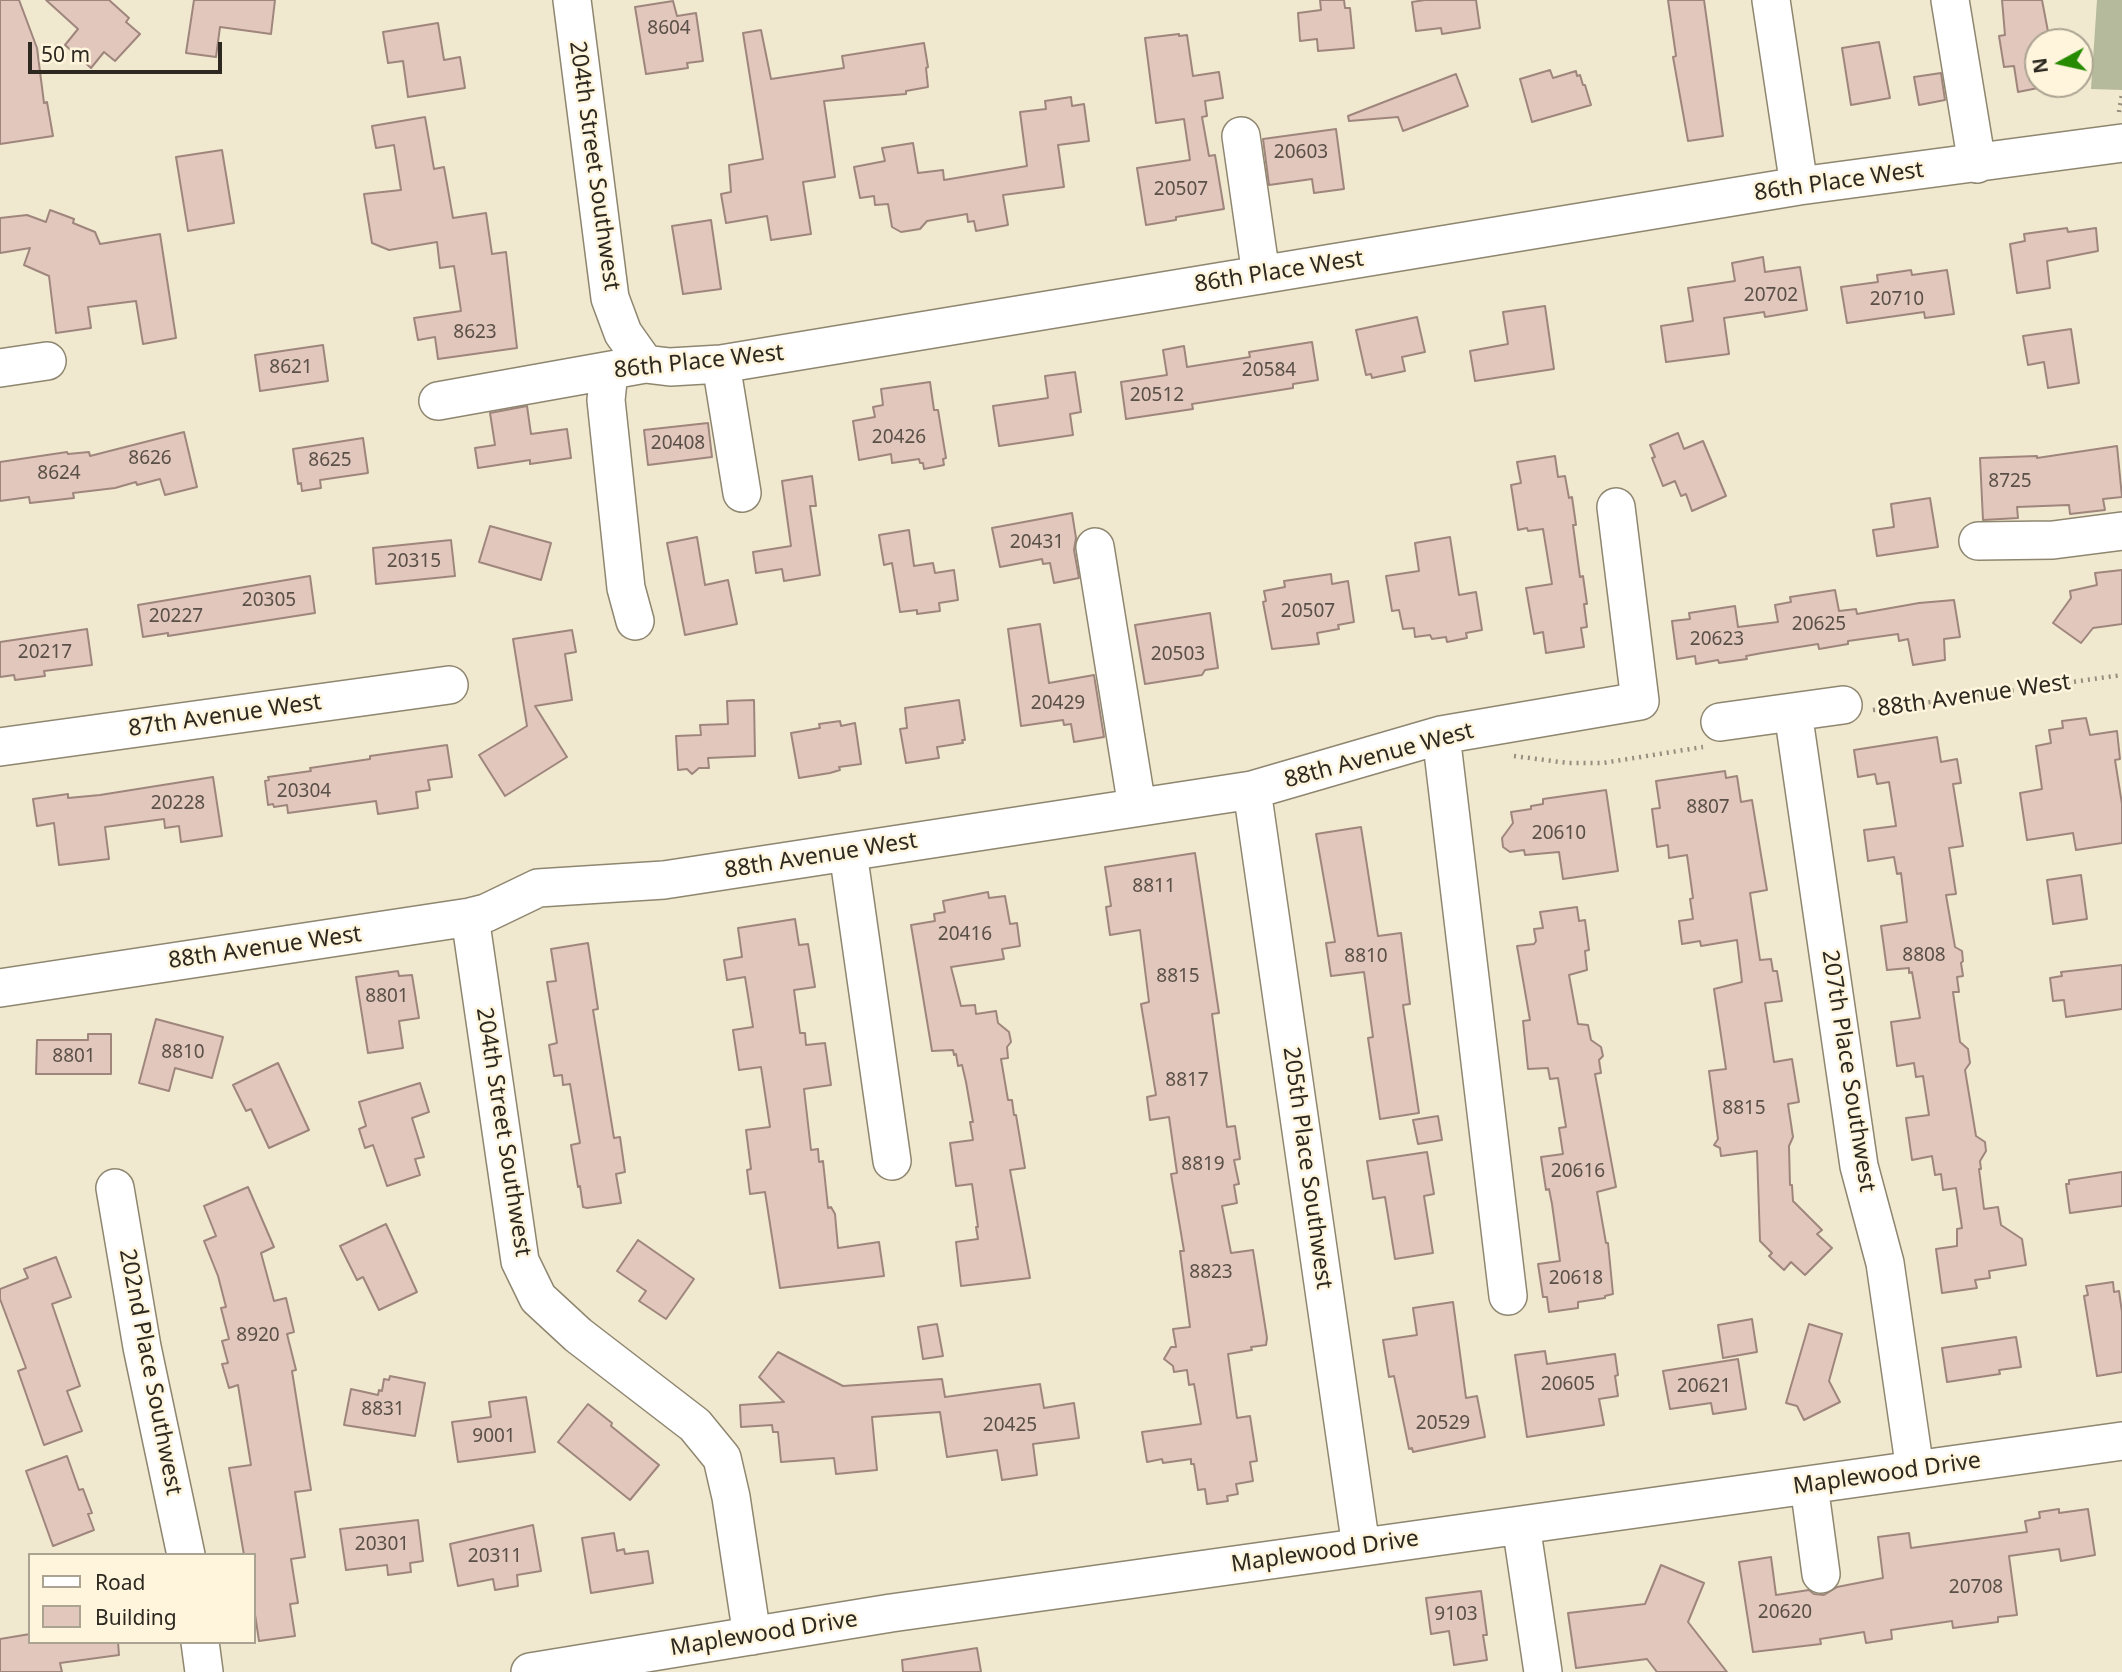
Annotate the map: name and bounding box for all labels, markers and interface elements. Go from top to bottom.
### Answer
house number: 8604 [647,18,691,40]
scale bar [32,28,226,72]
north arrow [2024,28,2094,98]
street label: 204th Street Southwest [563,39,625,293]
text: 50 m [41,40,90,68]
text: N [2026,56,2054,75]
house number: 20603 [1274,142,1328,164]
street label: 86th Place West [1753,156,1925,208]
house number: 20507 [1154,179,1208,201]
street label: 86th Place West [1193,245,1365,299]
house number: 20702 [1744,285,1798,307]
house number: 20710 [1870,289,1924,311]
house number: 8623 [453,322,497,344]
street label: 86th Place West [613,339,785,385]
house number: 8621 [269,357,313,379]
house number: 20584 [1242,360,1296,382]
house number: 20512 [1130,385,1184,407]
house number: 20426 [872,427,926,449]
house number: 20408 [651,433,705,455]
house number: 8626 [128,448,172,470]
house number: 8625 [308,450,352,472]
house number: 8624 [37,463,81,485]
house number: 8725 [1988,471,2032,493]
house number: 20431 [1010,532,1064,554]
house number: 20315 [387,551,441,573]
house number: 20305 [242,590,296,612]
house number: 20507 [1281,601,1335,623]
house number: 20227 [149,606,203,628]
house number: 20625 [1792,614,1846,636]
house number: 20623 [1690,629,1744,651]
house number: 20217 [18,642,72,664]
house number: 20503 [1151,644,1205,666]
street label: 88th Avenue West [1876,669,2072,723]
street label: 87th Avenue West [127,689,323,743]
house number: 20429 [1031,693,1085,715]
street label: 88th Avenue West [1281,717,1477,795]
house number: 20304 [277,781,331,803]
house number: 20228 [151,793,205,815]
house number: 8807 [1686,797,1730,819]
house number: 20610 [1532,823,1586,845]
street label: 88th Avenue West [723,827,919,885]
house number: 8811 [1132,876,1176,898]
street label: 88th Avenue West [167,921,363,975]
house number: 20416 [938,924,992,946]
house number: 8808 [1902,945,1946,967]
house number: 8810 [1344,946,1388,968]
street label: 207th Place Southwest [1815,948,1881,1194]
house number: 8815 [1156,966,1200,988]
house number: 8801 [365,986,409,1008]
street label: 204th Street Southwest [470,1005,536,1259]
house number: 8810 [161,1042,205,1064]
street label: 205th Place Southwest [1276,1045,1338,1291]
house number: 8801 [52,1046,96,1068]
house number: 8817 [1165,1070,1209,1092]
house number: 8815 [1722,1098,1766,1120]
house number: 8819 [1181,1154,1225,1176]
house number: 20616 [1551,1161,1605,1183]
street label: 202nd Place Southwest [113,1247,187,1497]
house number: 8823 [1189,1262,1233,1284]
house number: 20618 [1549,1268,1603,1290]
house number: 8920 [236,1325,280,1347]
house number: 20605 [1541,1374,1595,1396]
house number: 20621 [1677,1376,1731,1398]
house number: 8831 [361,1399,405,1421]
house number: 20529 [1416,1413,1470,1435]
house number: 20425 [983,1415,1037,1437]
house number: 9001 [472,1426,516,1448]
street label: Maplewood Drive [1791,1447,1983,1501]
street label: Maplewood Drive [1229,1525,1421,1579]
house number: 20301 [355,1534,409,1556]
house number: 20311 [468,1546,522,1568]
legend [28,1553,256,1644]
text: Road [95,1568,145,1596]
house number: 20708 [1949,1577,2003,1599]
house number: 20620 [1758,1602,1812,1624]
text: Building [95,1603,177,1631]
house number: 9103 [1434,1604,1478,1626]
street label: Maplewood Drive [668,1606,860,1662]

